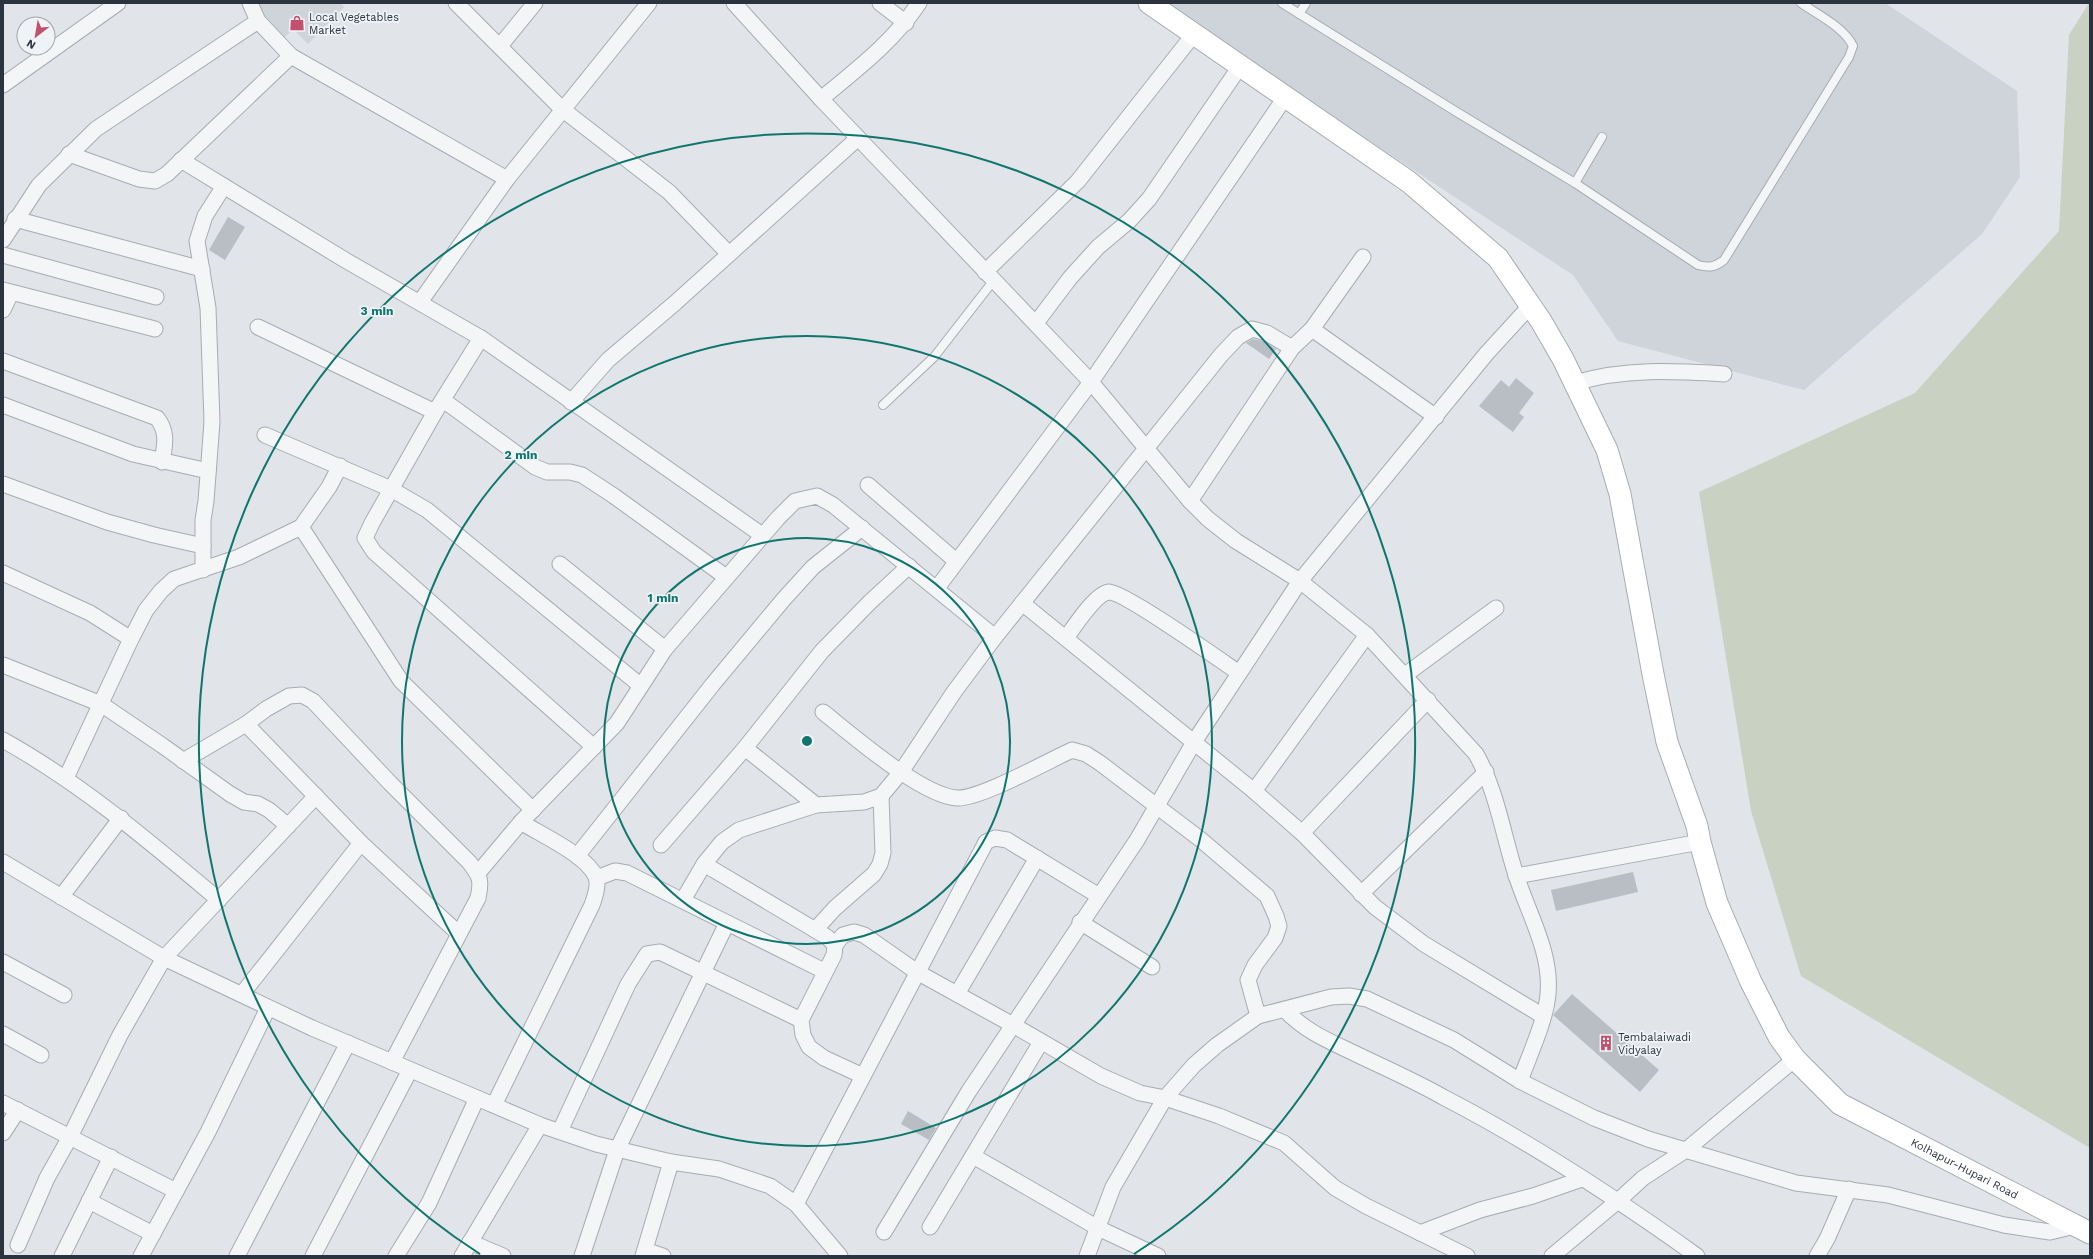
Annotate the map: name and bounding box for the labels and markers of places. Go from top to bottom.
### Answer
place label: Local Vegetables Market [309,11,399,37]
shop icon: Local Vegetables Market [288,14,306,32]
centre of rings [800,734,814,748]
place label: Tembalaiwadi Vidyalay [1618,1031,1691,1057]
building icon: Tembalaiwadi Vidyalay [1597,1034,1615,1052]

